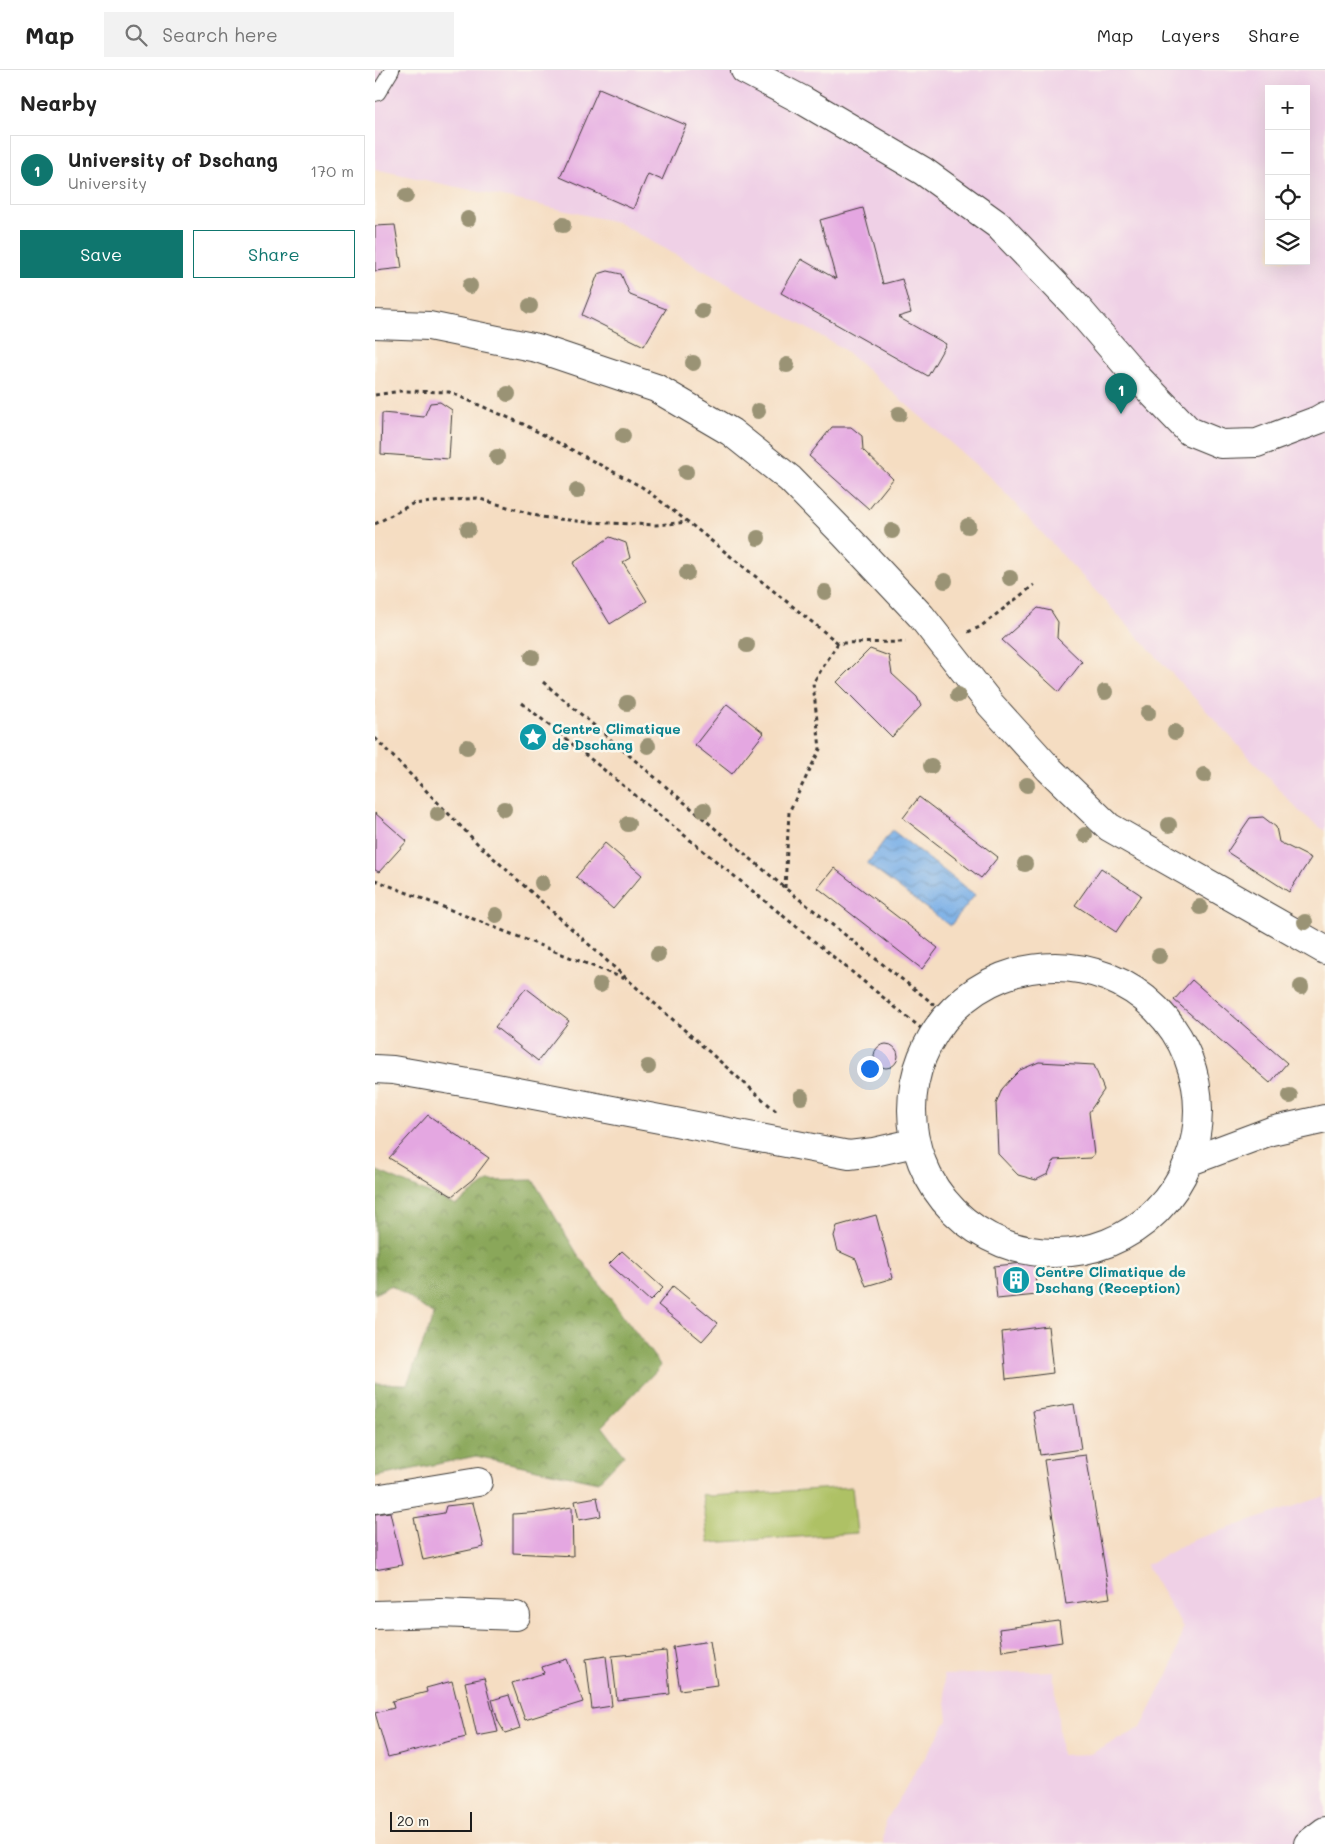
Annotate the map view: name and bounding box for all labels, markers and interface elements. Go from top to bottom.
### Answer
search box [104,12,454,57]
text: Map [25,19,74,50]
icon: search [122,21,150,49]
text: Search here [162,22,278,47]
text: Map [1097,23,1133,47]
text: Layers [1161,23,1220,47]
text: Share [1248,23,1300,47]
map controls [1265,85,1310,265]
button: + [1265,85,1310,130]
text: Nearby [20,89,97,116]
button: − [1265,130,1310,175]
text: University of Dschang [68,147,278,172]
text: 1 [33,160,41,181]
text: 170 m [310,160,354,181]
text: University [68,172,147,193]
button: locate [1265,175,1310,220]
button: layers [1265,220,1310,265]
button: Save [20,230,183,278]
button: Share [193,230,355,278]
pin: 1 [1105,373,1137,414]
place label: Centre Climatique de Dschang [552,719,681,754]
place icon: Centre Climatique de Dschang [518,722,548,752]
your location [857,1056,883,1082]
place label: Centre Climatique de Dschang (Reception) [1035,1262,1186,1297]
building icon: Centre Climatique de Dschang (Reception) [1001,1265,1031,1295]
scale bar [390,1809,473,1832]
text: 20 m [397,1811,429,1830]

